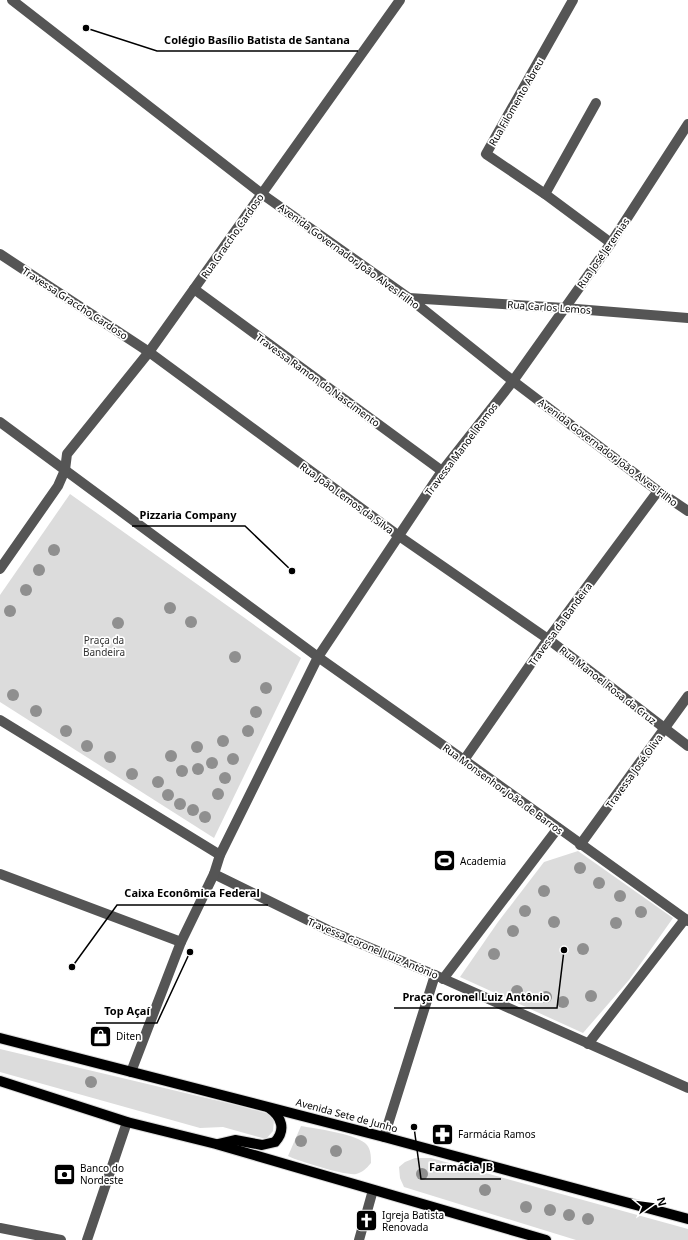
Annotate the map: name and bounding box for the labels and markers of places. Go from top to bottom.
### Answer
callout: Colégio Basílio Batista de Santana [157,28,358,51]
callout: Pizzaria Company [132,503,245,526]
sports icon: Academia [431,848,457,874]
place label: Academia [460,854,506,868]
callout: Caixa Econômica Federal [117,882,268,905]
callout: Praça Coronel Luiz Antônio [394,985,557,1008]
callout: Top Açaí [96,1000,157,1023]
shop icon: Diten [87,1023,113,1049]
place label: Diten [116,1029,141,1043]
pharmacy icon: Farmácia Ramos [430,1121,456,1147]
place label: Farmácia Ramos [458,1127,536,1141]
callout: Farmácia JB [421,1156,501,1179]
bank icon: Banco do Nordeste [51,1161,77,1187]
place label: Banco do Nordeste [80,1161,124,1187]
church icon: Igreja Batista Renovada [353,1208,379,1234]
place label: Igreja Batista Renovada [382,1208,444,1234]

